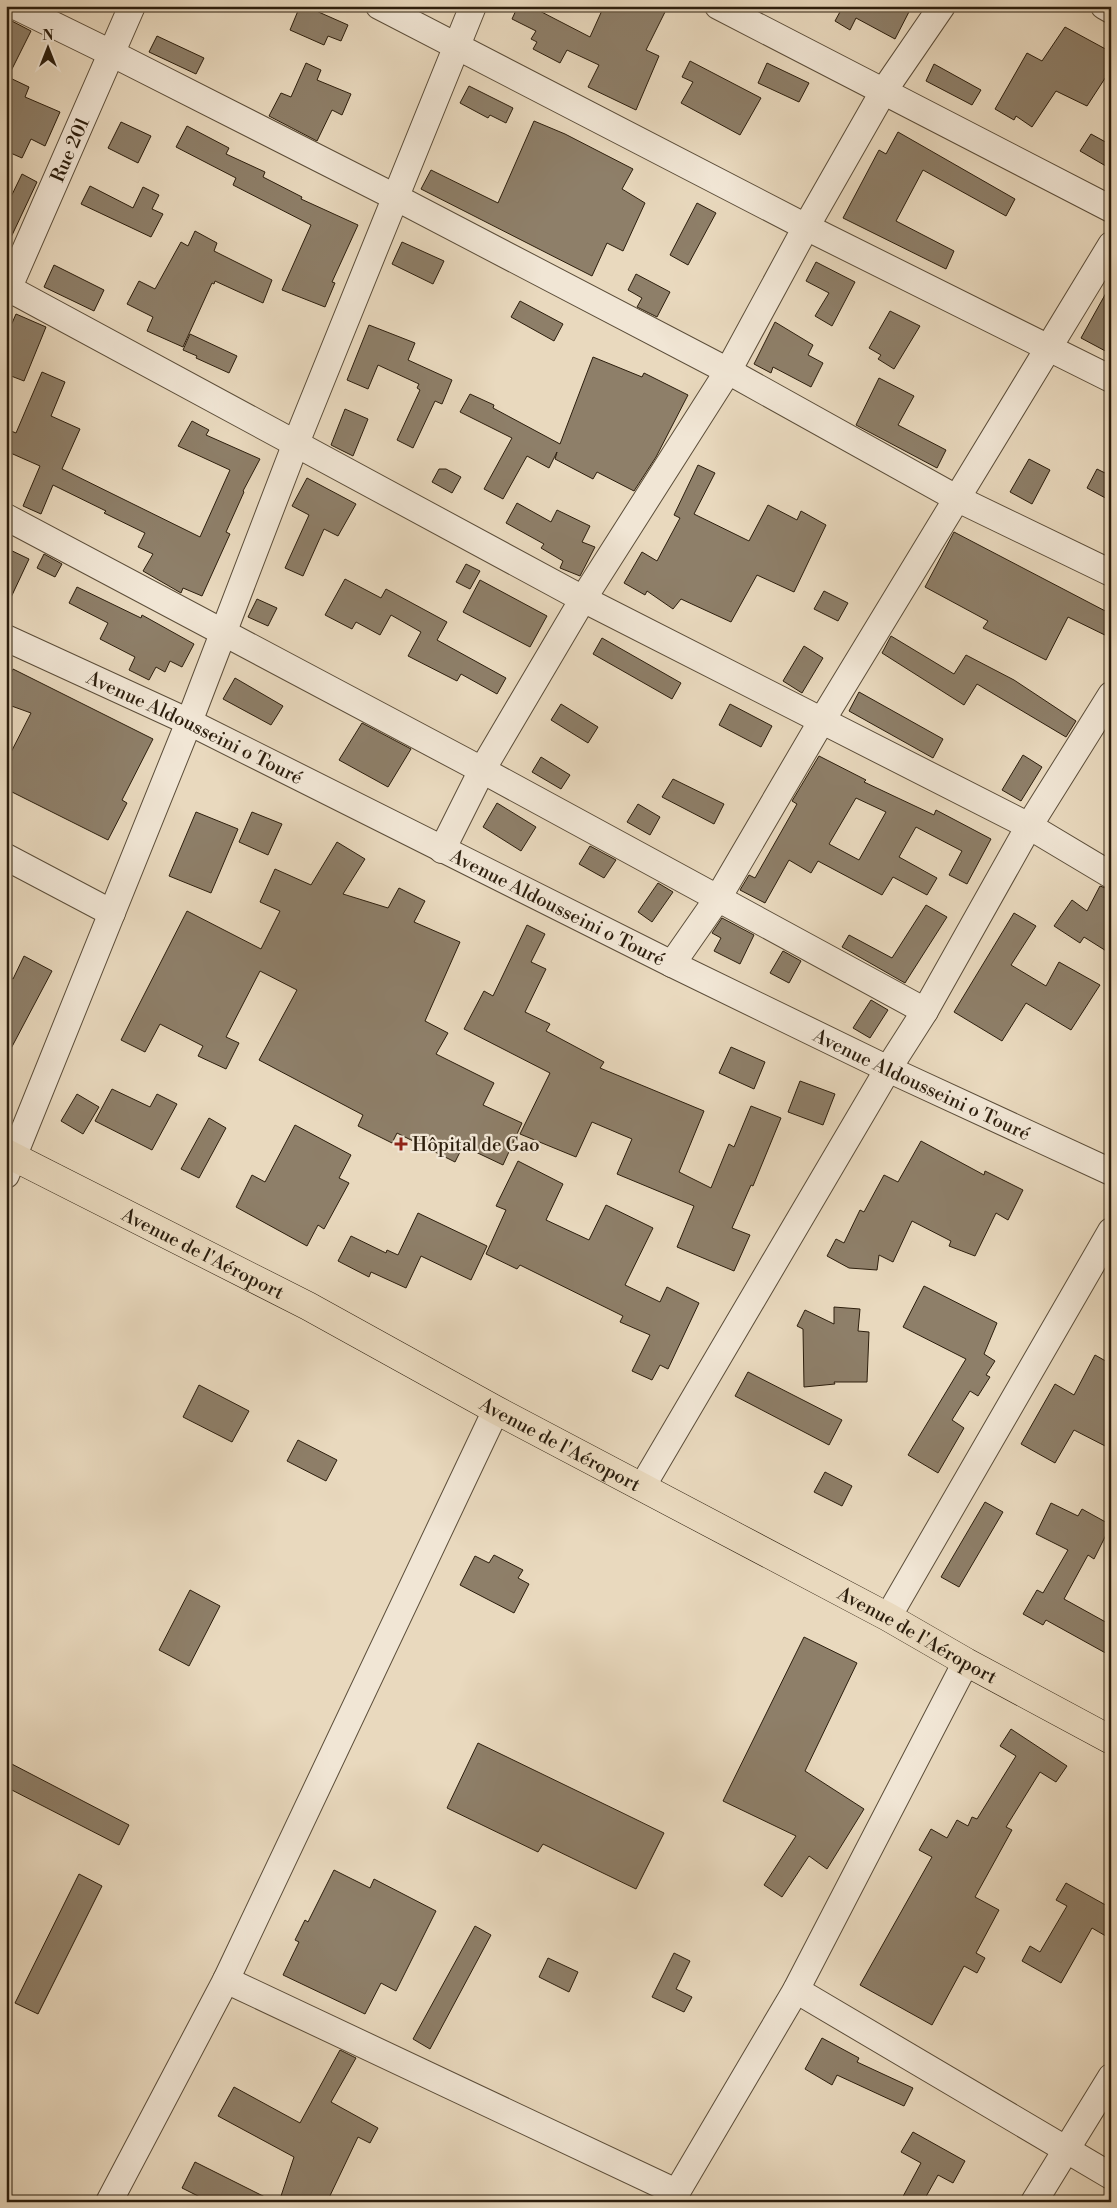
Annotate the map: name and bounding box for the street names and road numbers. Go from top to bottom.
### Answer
street label: Rue 201 [46,113,95,186]
street label: Avenue Aldousseini o Touré [82,665,307,790]
street label: Avenue Aldousseini o Touré [445,843,669,972]
street label: Avenue Aldousseini o Touré [808,1023,1034,1146]
street label: Avenue de l'Aéroport [117,1202,288,1305]
street label: Avenue de l'Aéroport [474,1392,645,1497]
street label: Avenue de l'Aéroport [832,1581,1001,1690]

